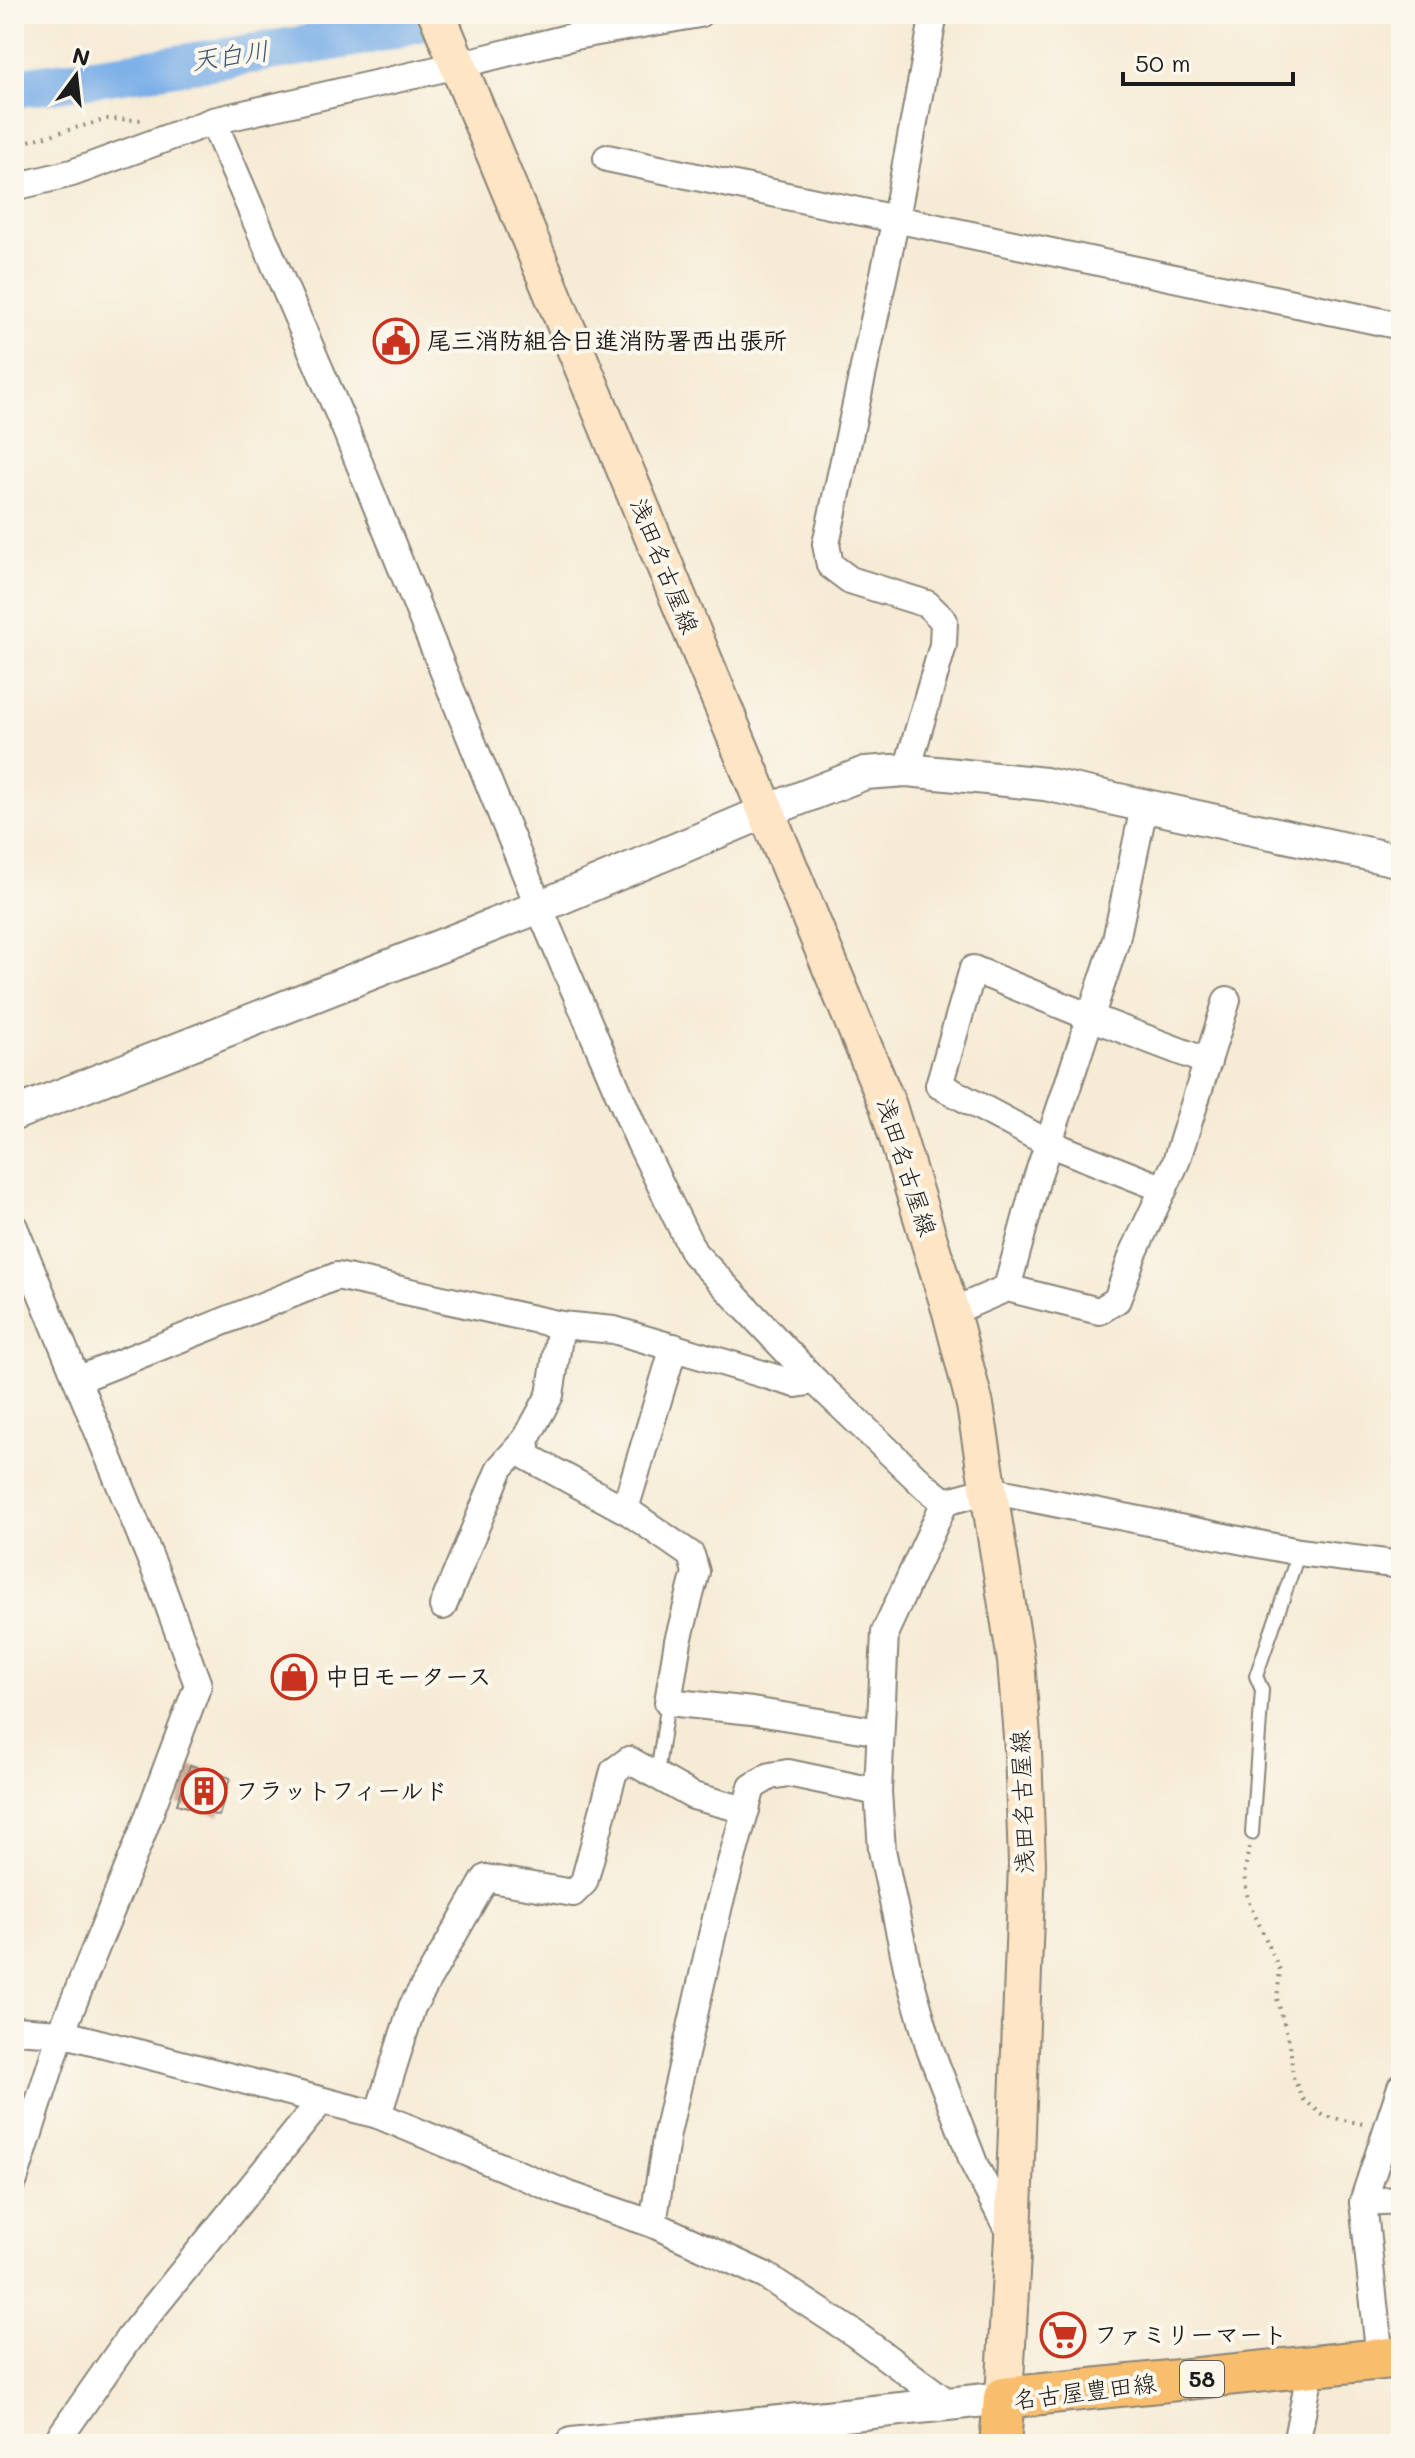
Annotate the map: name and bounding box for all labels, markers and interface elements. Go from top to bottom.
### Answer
water label: 天白川 [189,33,271,77]
north arrow [36,36,116,116]
scale bar [1123,36,1293,86]
text: N [69,40,93,72]
text: 50 m [1135,47,1191,78]
public building icon: 尾三消防組合日進消防署西出張所 [372,317,420,365]
place label: 尾三消防組合日進消防署西出張所 [427,324,787,355]
street label: 浅田名古屋線 [624,493,707,638]
street label: 浅田名古屋線 [870,1093,944,1240]
shop icon: 中日モータース [270,1653,318,1701]
place label: 中日モータース [325,1660,492,1691]
street label: 浅田名古屋線 [1003,1730,1040,1875]
building icon: フラットフィールド [180,1767,228,1815]
place label: フラットフィールド [235,1774,448,1805]
supermarket icon: ファミリーマート [1039,2311,1087,2359]
place label: ファミリーマート [1094,2318,1287,2349]
road number: 58 [1180,2361,1224,2397]
street label: 名古屋豊田線 [1011,2366,1158,2415]

